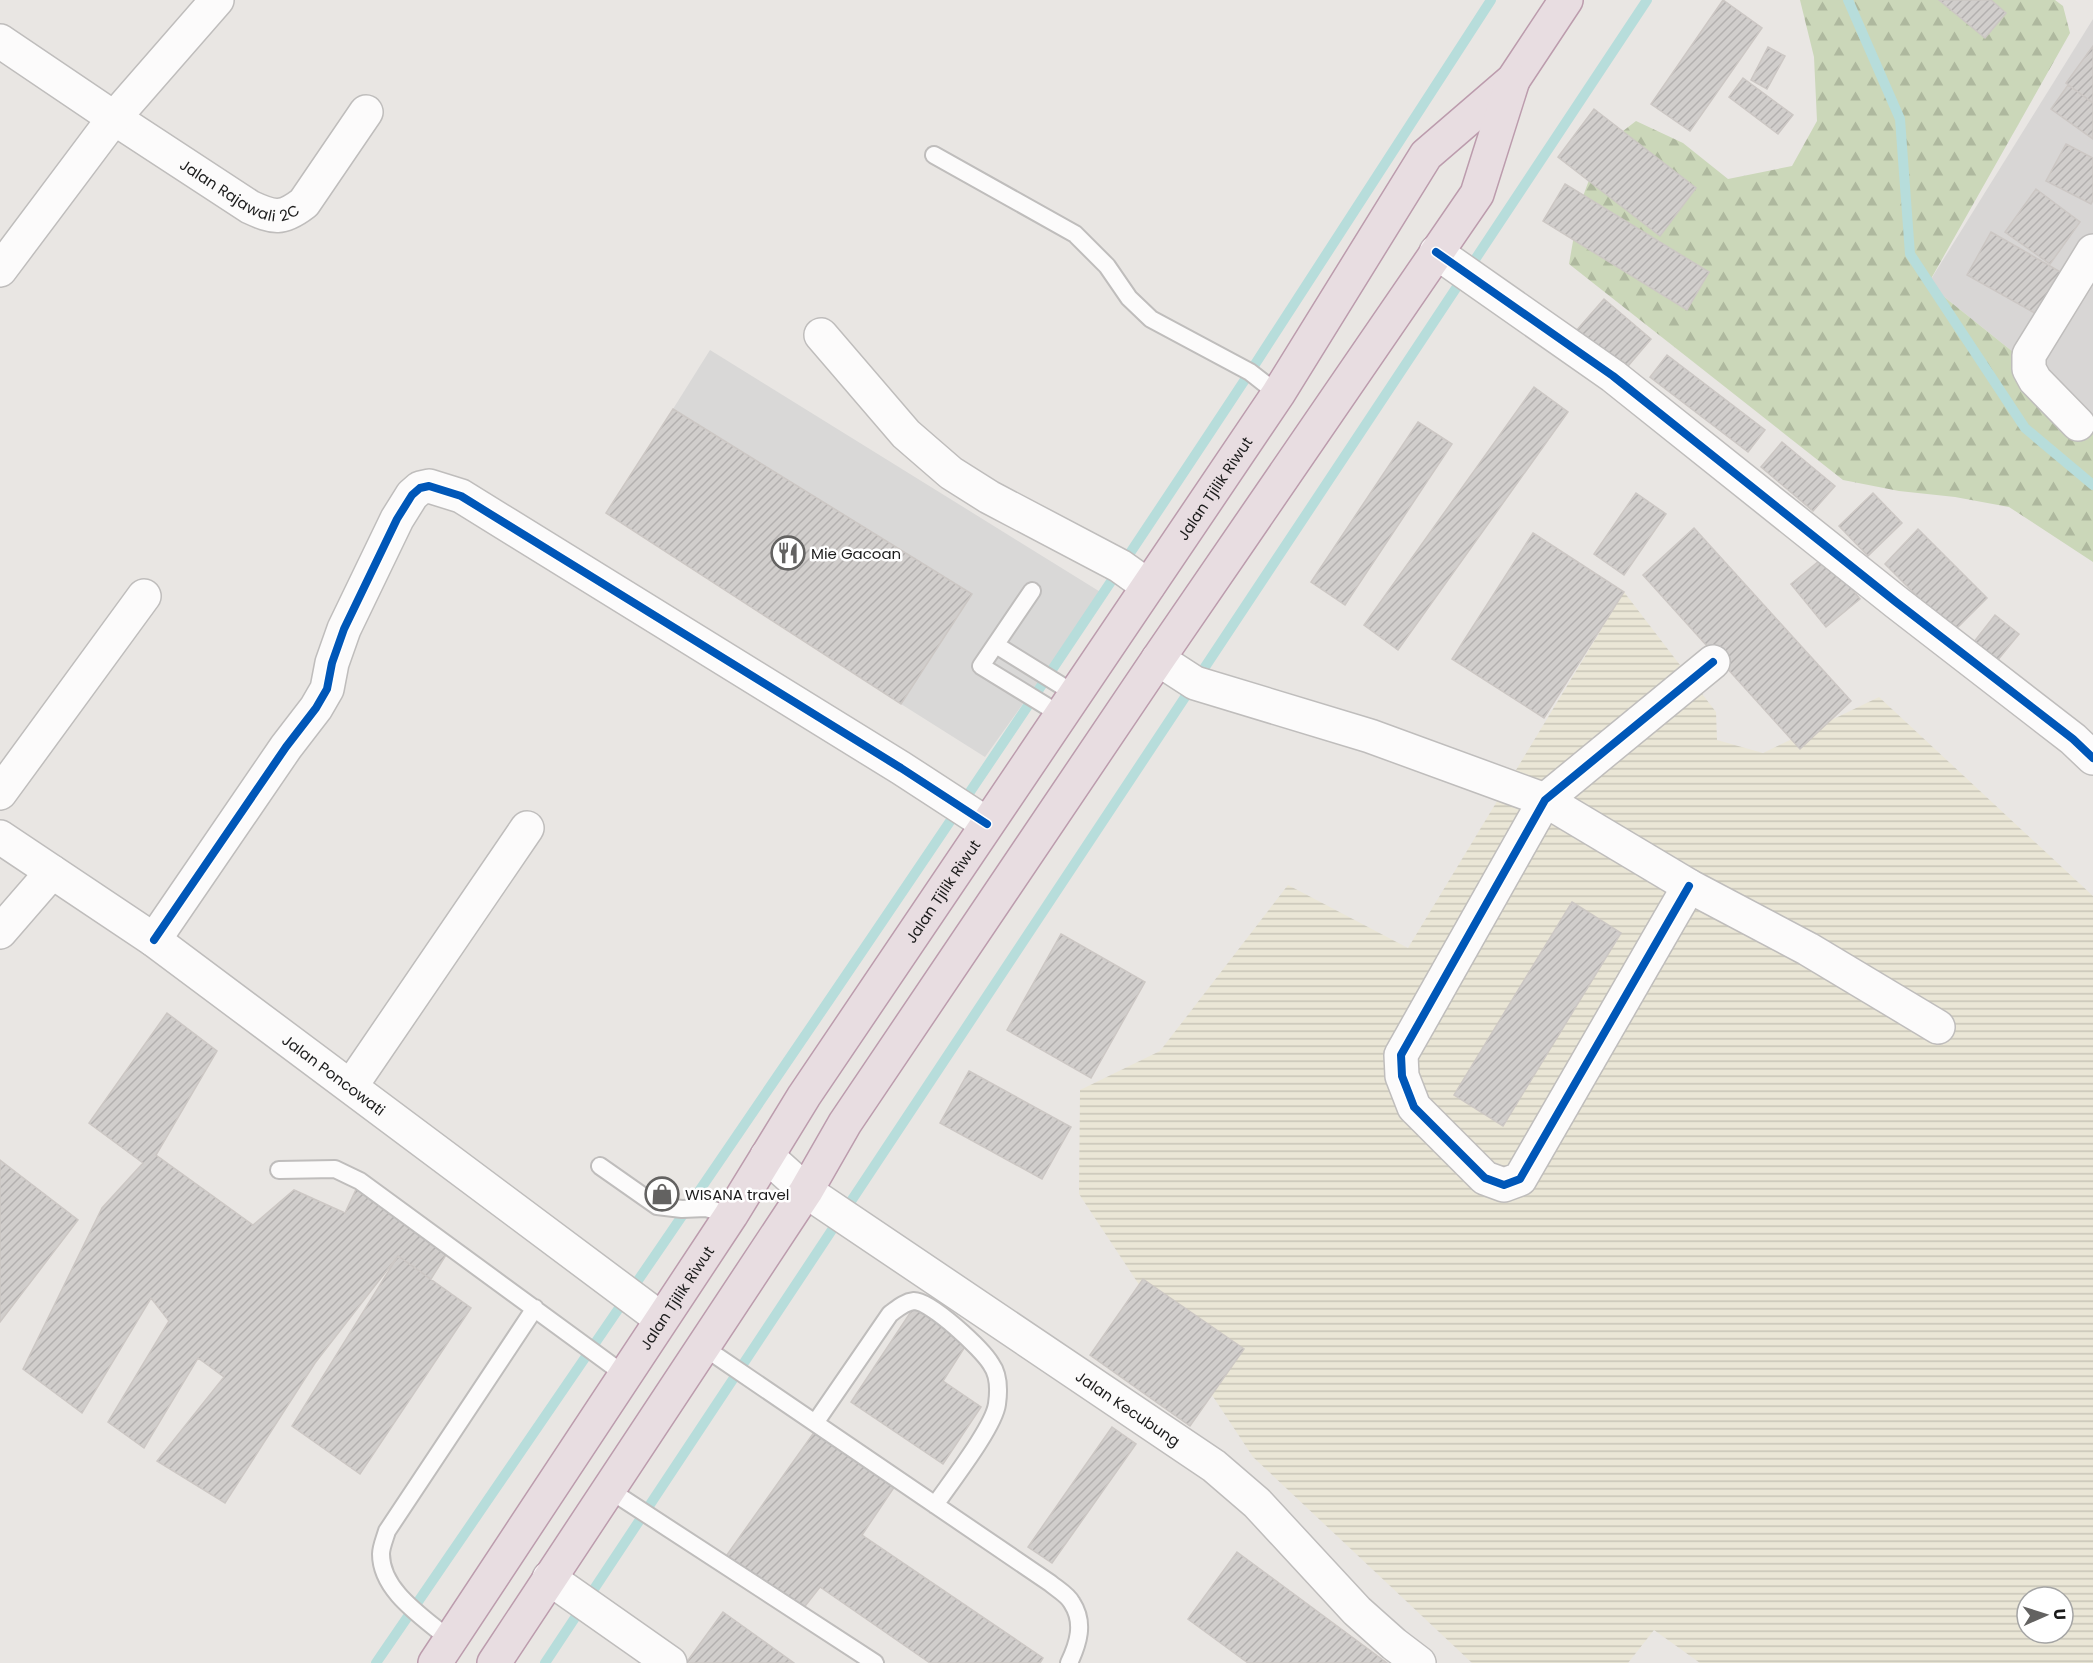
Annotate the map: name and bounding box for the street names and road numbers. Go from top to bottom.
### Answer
street label: Jalan Rajawali 2C [176,154,303,226]
street label: Jalan Tjilik Riwut [1172,432,1257,544]
street label: Jalan Tjilik Riwut [900,835,985,947]
street label: Jalan Poncowati [278,1029,390,1120]
street label: Jalan Tjilik Riwut [634,1242,718,1354]
street label: Jalan Kecubung [1072,1365,1185,1451]

